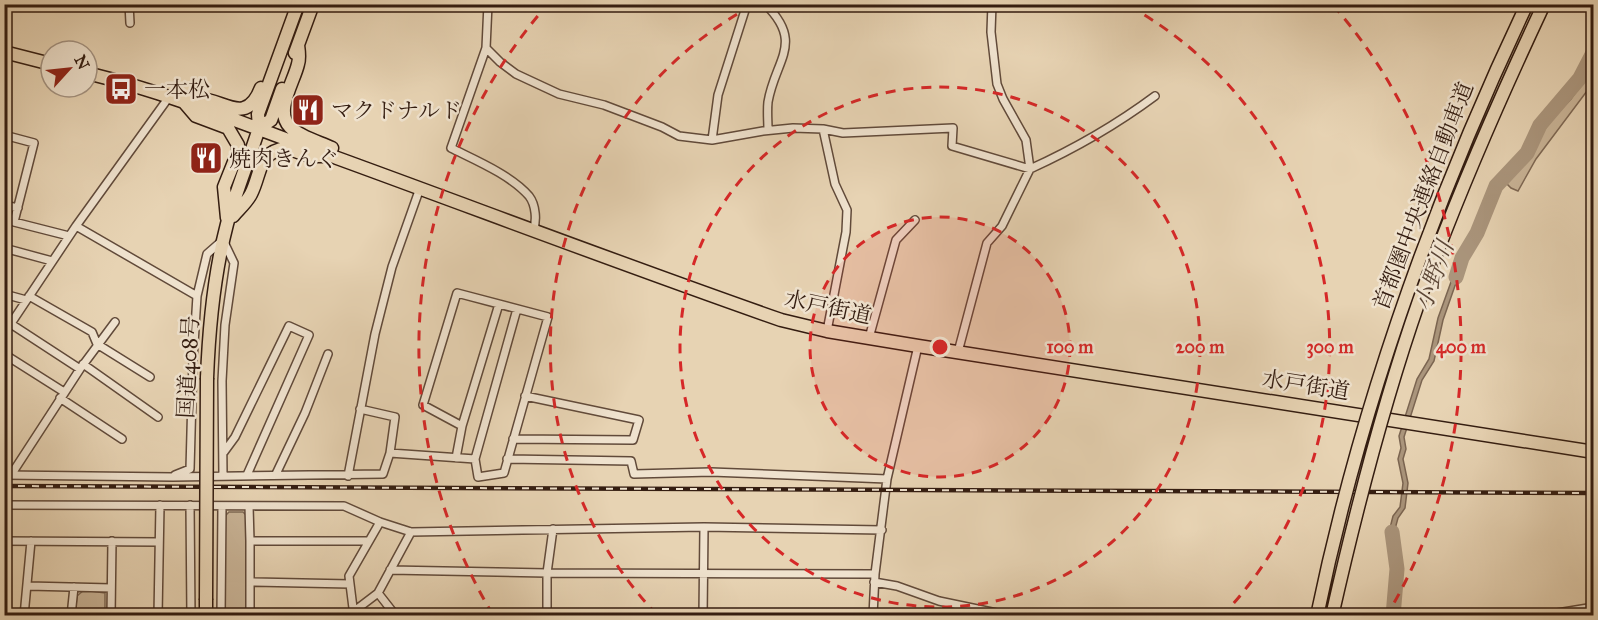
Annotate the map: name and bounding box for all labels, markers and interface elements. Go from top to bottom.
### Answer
north arrow [39,39,99,99]
text: N [70,52,94,73]
bus stop icon: 一本松 [103,71,139,107]
place label: 一本松 [144,76,210,103]
street label: 首都圏中央連絡自動車道 [1367,78,1479,314]
restaurant icon: マクドナルド [290,92,326,128]
place label: マクドナルド [331,97,462,124]
restaurant icon: 焼肉きんぐ [188,140,224,176]
place label: 焼肉きんぐ [229,145,339,172]
water label: 小野川 [1408,234,1461,315]
street label: 水戸街道 [782,285,874,329]
street label: 国道408号 [172,315,204,419]
text: 100 m [1047,336,1094,358]
text: 200 m [1176,336,1225,358]
text: 300 m [1306,336,1354,359]
text: 400 m [1436,336,1487,359]
centre of rings [930,337,950,357]
street label: 水戸街道 [1260,365,1352,405]

